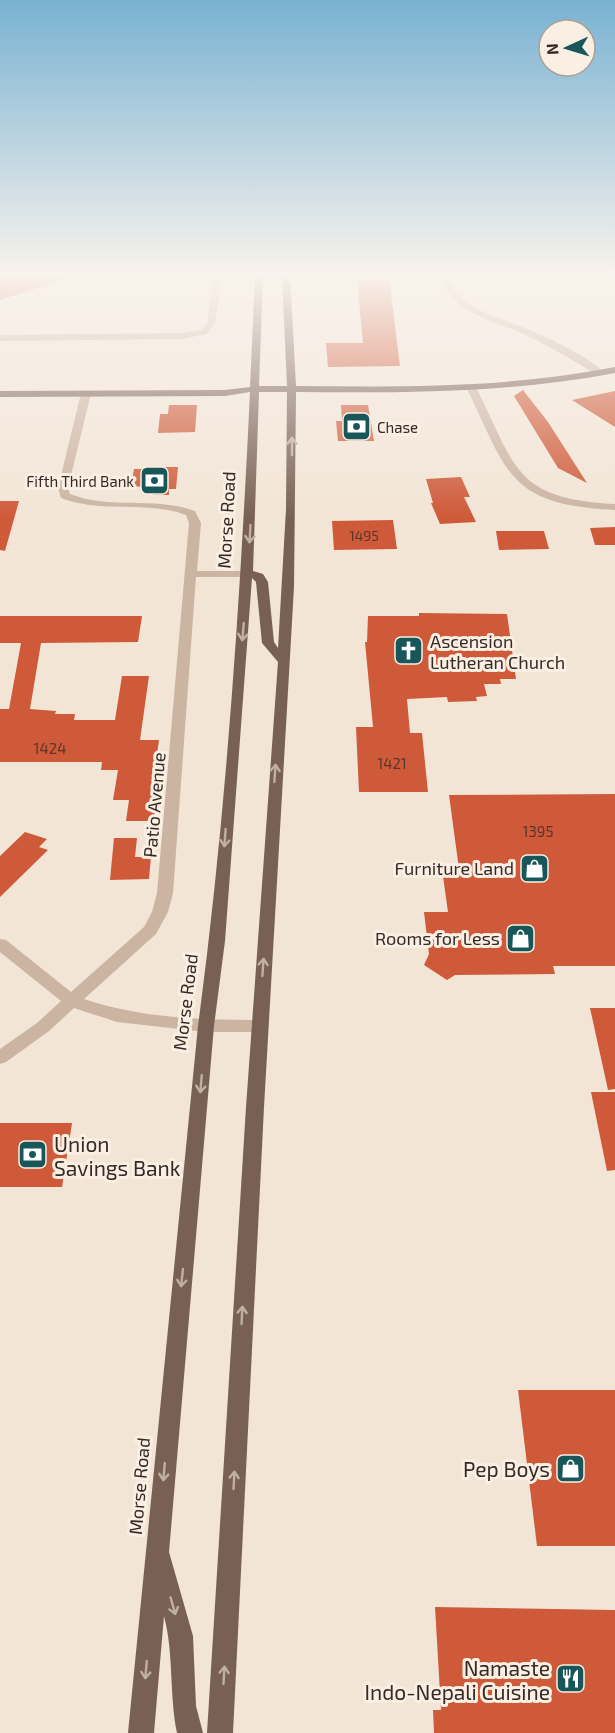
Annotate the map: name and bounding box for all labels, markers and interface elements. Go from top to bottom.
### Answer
north arrow [537,18,597,78]
text: N [542,43,561,56]
bank icon: Chase [340,411,372,443]
place label: Chase [377,418,418,436]
one-way arrow [286,437,298,457]
bank icon: Fifth Third Bank [139,465,171,497]
street label: Morse Road [212,471,240,569]
place label: Fifth Third Bank [26,472,134,490]
one-way arrow [244,523,255,543]
house number: 1495 [349,527,379,544]
one-way arrow [237,622,248,642]
place label: Ascension Lutheran Church [430,630,565,673]
church icon: Ascension Lutheran Church [393,635,425,667]
house number: 1424 [34,739,66,757]
street label: Patio Avenue [138,751,170,859]
house number: 1421 [377,754,407,772]
one-way arrow [270,763,281,783]
house number: 1395 [523,822,553,840]
one-way arrow [219,828,230,848]
shop icon: Furniture Land [519,852,551,884]
place label: Furniture Land [394,857,514,879]
shop icon: Rooms for Less [505,922,537,954]
place label: Rooms for Less [375,927,500,949]
street label: Morse Road [168,952,202,1052]
one-way arrow [258,958,269,978]
one-way arrow [195,1074,206,1093]
place label: Union Savings Bank [54,1131,181,1180]
bank icon: Union Savings Bank [17,1139,49,1171]
one-way arrow [176,1268,187,1288]
one-way arrow [237,1305,248,1325]
street label: Morse Road [124,1436,154,1536]
shop icon: Pep Boys [555,1452,587,1484]
place label: Pep Boys [463,1456,550,1481]
one-way arrow [158,1462,169,1482]
one-way arrow [228,1470,239,1490]
one-way arrow [168,1596,179,1615]
place label: Namaste Indo-Nepali Cuisine [364,1655,550,1704]
one-way arrow [141,1660,152,1680]
restaurant icon: Namaste Indo-Nepali Cuisine [555,1663,587,1695]
one-way arrow [218,1665,229,1685]

